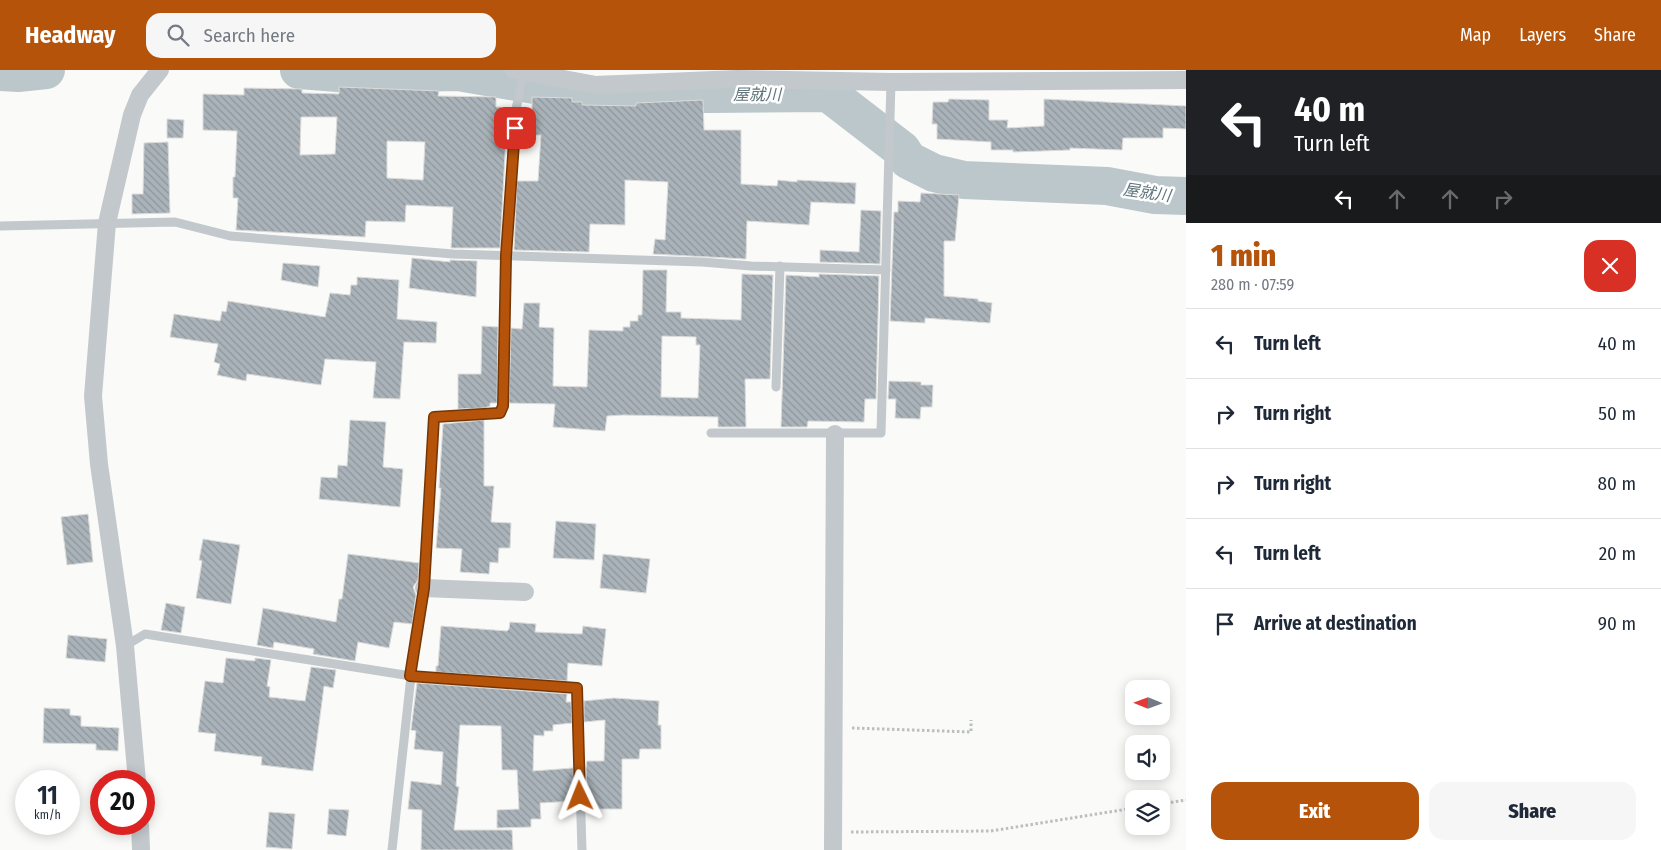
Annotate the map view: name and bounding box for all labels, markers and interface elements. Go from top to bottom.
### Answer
search box [146,13,496,58]
text: Headway [25,21,116,49]
icon: search [164,21,192,49]
text: Search here [204,24,295,47]
text: Map [1460,24,1491,46]
text: Layers [1519,24,1566,46]
text: Share [1594,24,1636,46]
water label: 屋就川 [733,85,783,104]
text: 40 m [1294,88,1365,130]
icon: left [1211,90,1276,155]
pin [494,107,536,149]
icon: arrive [501,114,529,142]
text: Turn left [1294,130,1370,157]
water label: 屋就川 [1122,180,1174,206]
icon: left [1330,185,1358,213]
icon: ahead [1383,185,1411,213]
icon: ahead [1436,185,1464,213]
icon: right [1489,185,1517,213]
text: 1 min [1211,238,1276,274]
button: close [1584,240,1636,292]
text: 280 m · 07:59 [1211,275,1294,294]
icon: left [1211,330,1239,358]
text: Turn left [1254,332,1321,355]
text: 40 m [1598,332,1636,355]
icon: right [1211,400,1239,428]
text: Turn right [1254,402,1331,425]
text: 50 m [1598,402,1636,425]
icon: right [1211,470,1239,498]
text: Turn right [1254,472,1331,495]
text: 80 m [1598,472,1636,495]
icon: left [1211,540,1239,568]
text: Turn left [1254,542,1321,565]
text: 20 m [1599,542,1636,565]
icon: arrive [1211,610,1239,638]
text: Arrive at destination [1254,612,1417,635]
text: 90 m [1598,612,1636,635]
north arrow [1125,680,1170,725]
map controls [1125,680,1170,835]
button: sound [1125,735,1170,780]
position arrow [553,769,605,821]
speed limit sign: 20 [90,770,155,835]
text: 11 [37,781,58,811]
button: Exit [1211,782,1419,840]
button: Share [1429,782,1636,840]
button: layers [1125,790,1170,835]
text: km/h [34,808,61,822]

